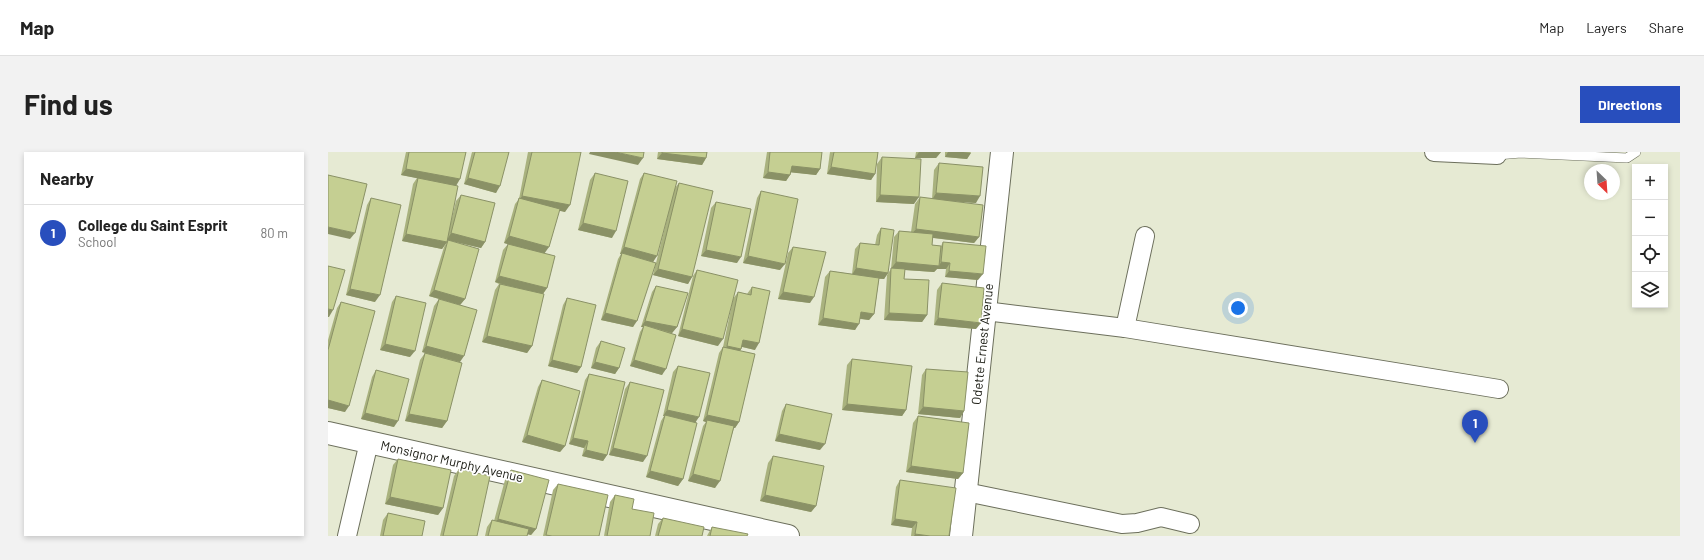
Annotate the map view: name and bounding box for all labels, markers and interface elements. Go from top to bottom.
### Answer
text: Map [20,16,54,39]
text: Map [1539,19,1564,36]
text: Layers [1586,19,1627,36]
text: Share [1649,19,1684,36]
button: Directions [1580,86,1680,123]
text: Find us [24,87,113,121]
north arrow [1584,164,1620,200]
map controls [1632,164,1668,308]
button: + [1632,164,1668,200]
text: Nearby [40,168,94,188]
button: − [1632,200,1668,236]
text: College du Saint Esprit [78,216,228,234]
text: 1 [51,225,55,241]
text: 80 m [261,225,288,241]
text: School [78,234,116,250]
button: locate [1632,236,1668,272]
button: layers [1632,272,1668,308]
street label: Odette Ernest Avenue [968,282,996,406]
your location [1228,298,1248,318]
pin: 1 [1462,410,1488,443]
street label: Monsignor Murphy Avenue [379,437,525,485]

